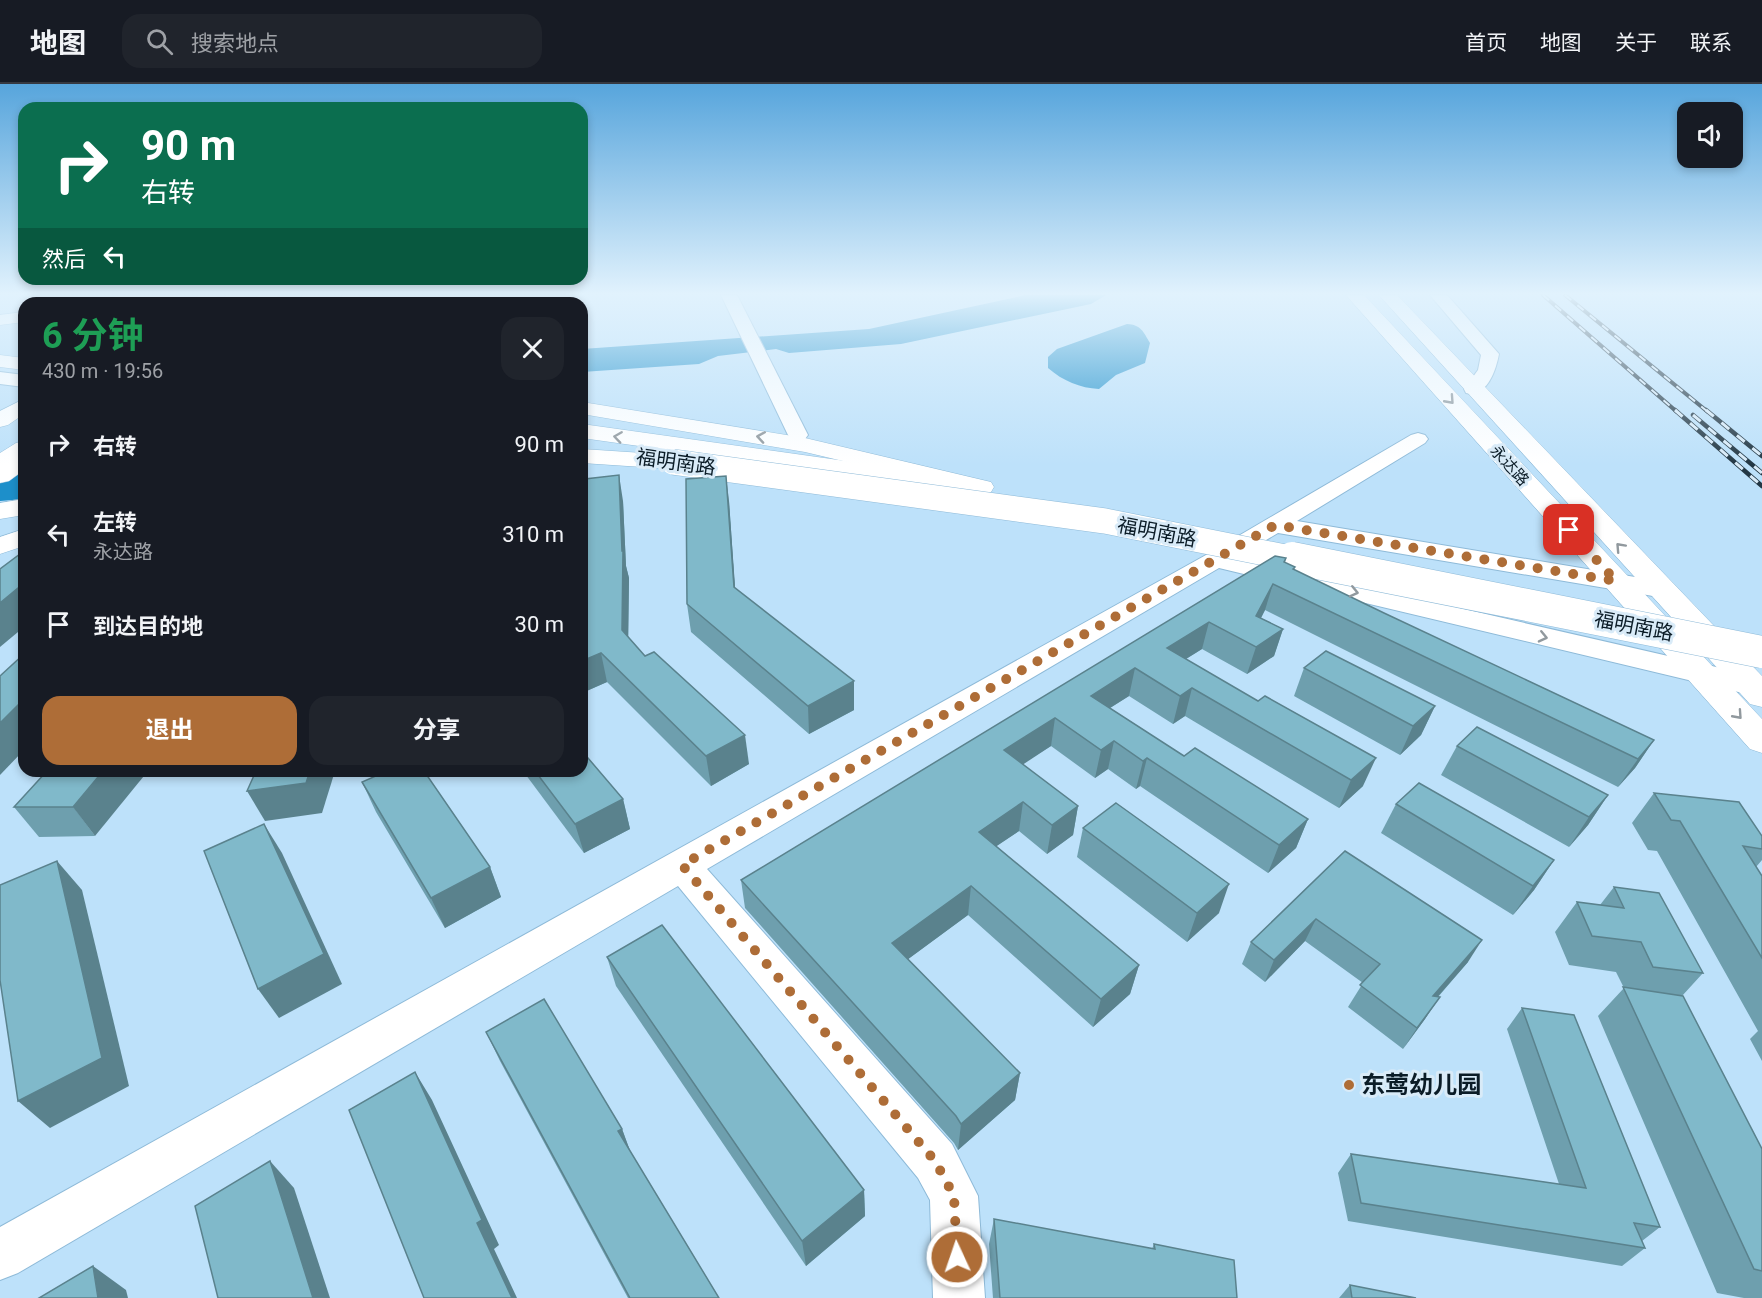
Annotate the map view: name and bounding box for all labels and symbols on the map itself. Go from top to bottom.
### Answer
one-way arrow [1443,394,1454,404]
one-way arrow [613,431,623,443]
one-way arrow [756,432,765,444]
street label: 永达路 [1487,441,1533,490]
street label: 福明南路 [635,445,717,479]
pin [1543,504,1594,555]
street label: 福明南路 [1115,513,1199,551]
one-way arrow [1617,544,1628,555]
one-way arrow [1348,585,1358,598]
street label: 福明南路 [1592,607,1676,645]
one-way arrow [1538,629,1548,642]
one-way arrow [1731,708,1742,719]
place label: 东莺幼儿园 [1361,1071,1481,1099]
marker: 东莺幼儿园 [1342,1078,1356,1092]
position arrow [925,1225,989,1289]

